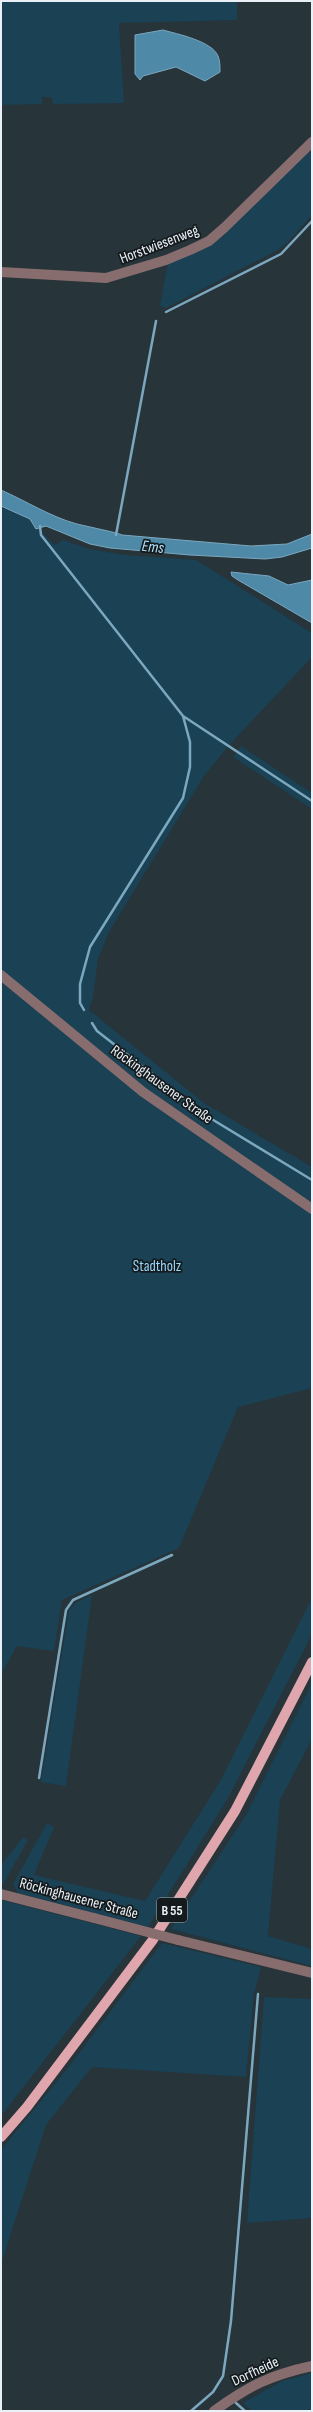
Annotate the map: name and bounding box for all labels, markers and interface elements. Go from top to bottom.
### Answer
street label: Horstwiesenweg [117,221,201,268]
water label: Ems [141,537,165,558]
street label: Röckinghausener Straße [107,1041,217,1128]
park label: Stadtholz [133,1257,182,1276]
street label: Röckinghausener Straße [17,1874,140,1923]
road number: B 55 [157,1898,187,1922]
street label: Dorfheide [229,2352,282,2391]

